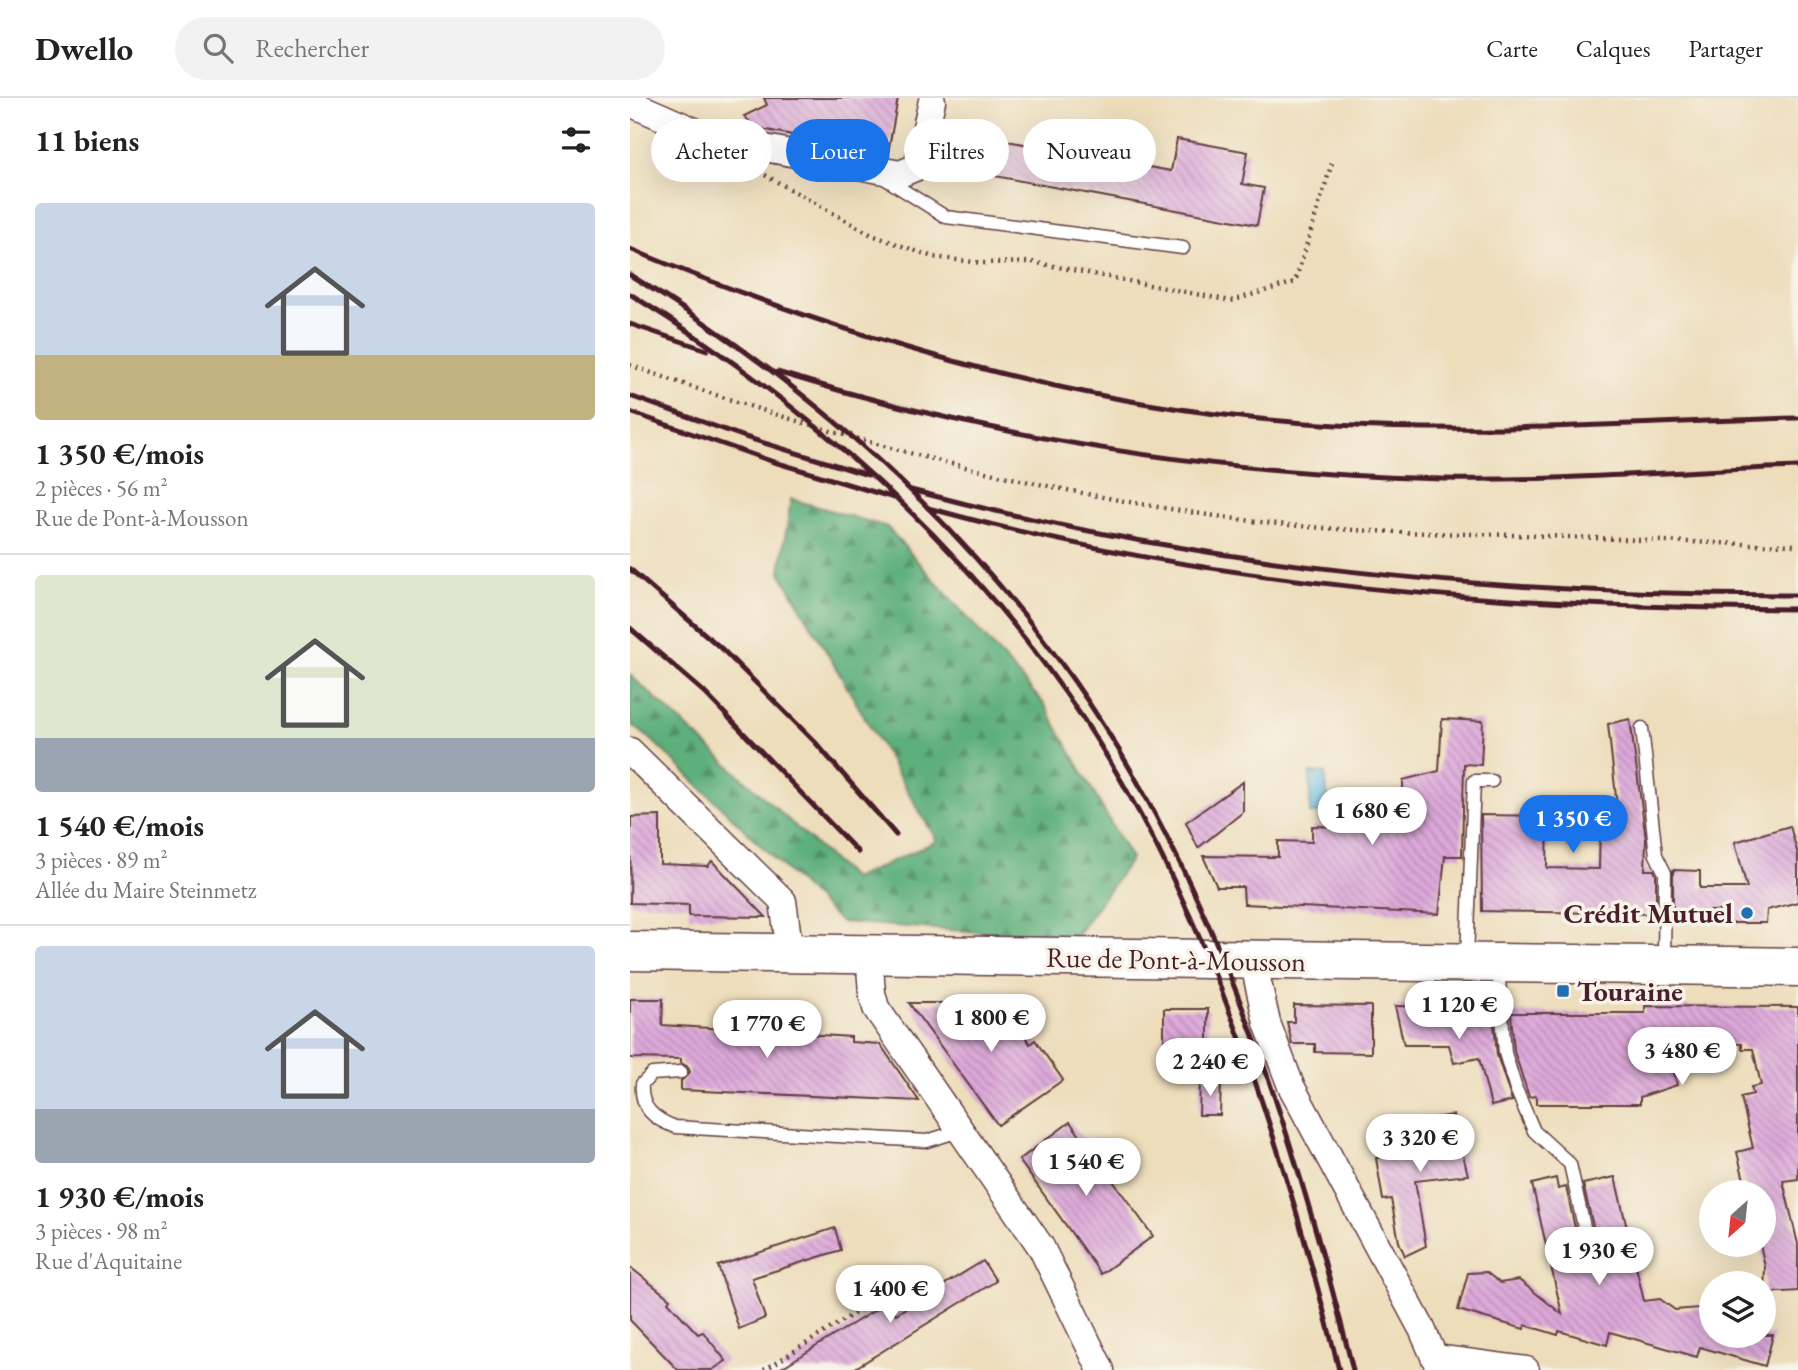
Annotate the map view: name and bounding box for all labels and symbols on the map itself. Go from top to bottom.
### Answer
pin: 1 680 € [1307,788,1437,847]
pin: 1 350 € [1508,796,1638,855]
place label: Crédit Mutuel [1563,895,1733,931]
marker: Crédit Mutuel [1739,905,1755,921]
street label: Rue de Pont-à-Mousson [1046,939,1306,979]
place label: Touraine [1577,973,1683,1009]
pin: 1 120 € [1394,982,1524,1041]
marker: Touraine [1555,983,1571,999]
pin: 1 800 € [926,995,1056,1054]
pin: 1 770 € [702,1000,832,1060]
pin: 3 480 € [1617,1028,1747,1087]
pin: 2 240 € [1145,1038,1275,1098]
pin: 3 320 € [1355,1114,1485,1174]
pin: 1 540 € [1021,1138,1151,1198]
north arrow [1699,1180,1776,1256]
pin: 1 930 € [1534,1228,1664,1287]
pin: 1 400 € [825,1266,955,1325]

